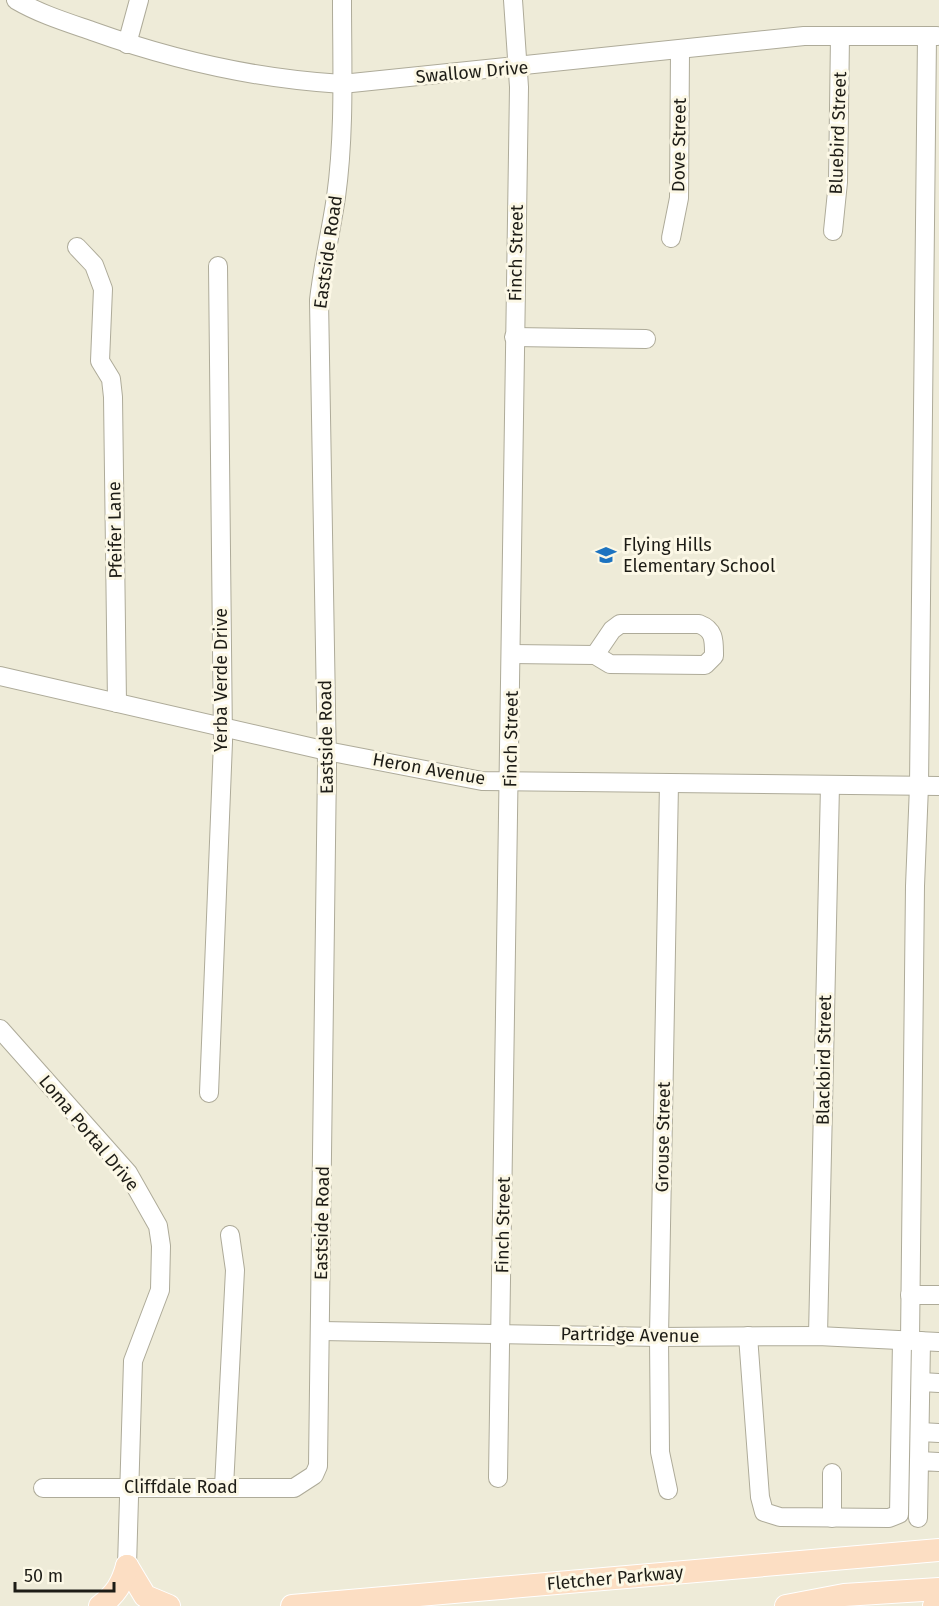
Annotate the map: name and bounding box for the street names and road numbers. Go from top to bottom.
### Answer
street label: Swallow Drive [415,56,529,88]
street label: Bluebird Street [825,71,851,195]
street label: Dove Street [667,97,691,192]
street label: Eastside Road [309,194,347,310]
street label: Finch Street [504,204,528,301]
street label: Pfeifer Lane [103,481,127,579]
street label: Yerba Verde Drive [210,608,232,752]
street label: Eastside Road [314,680,338,794]
street label: Finch Street [499,690,523,787]
street label: Heron Avenue [371,748,487,790]
street label: Blackbird Street [812,994,836,1125]
street label: Loma Portal Drive [34,1071,144,1195]
street label: Grouse Street [651,1081,675,1192]
street label: Eastside Road [310,1166,334,1280]
street label: Finch Street [491,1176,515,1273]
street label: Partridge Avenue [560,1323,700,1347]
street label: Cliffdale Road [124,1476,238,1498]
street label: Fletcher Parkway [546,1561,684,1595]

